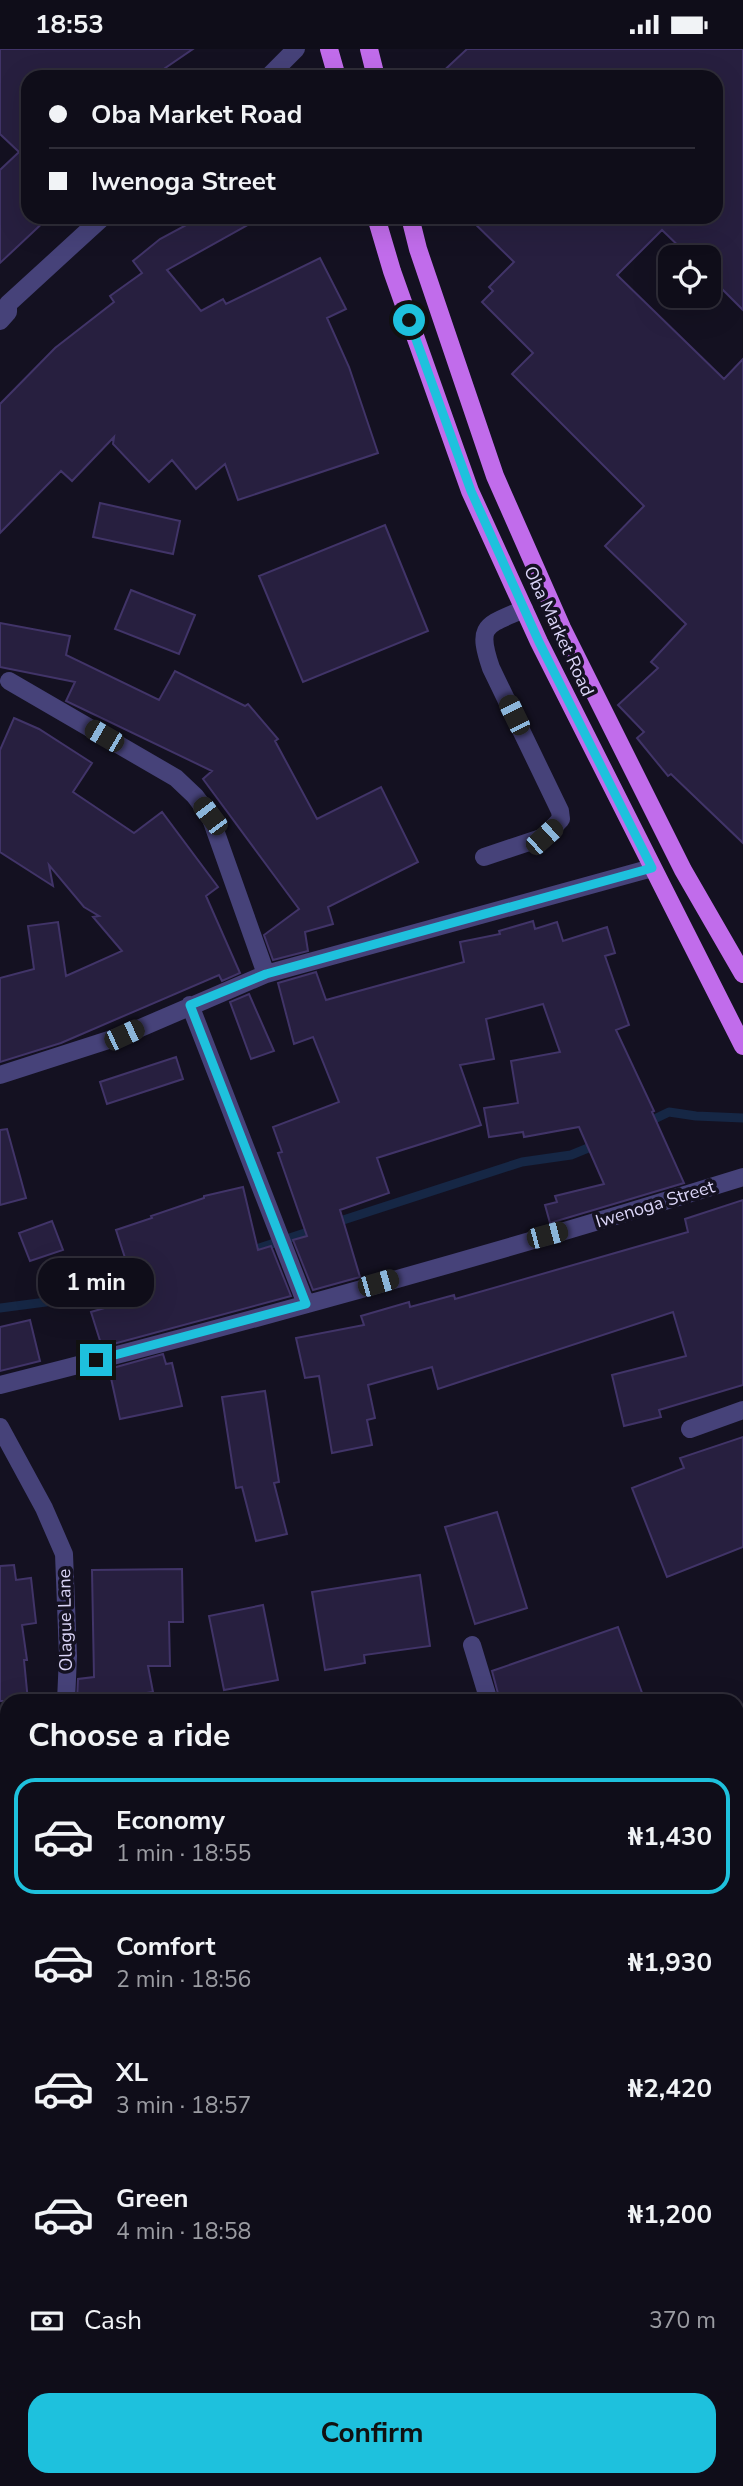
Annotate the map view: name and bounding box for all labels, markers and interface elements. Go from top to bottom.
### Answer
text: 18:53 [35,7,104,42]
text: Oba Market Road [91,97,302,132]
text: Iwenoga Street [91,164,276,199]
map controls [658,245,721,308]
button: locate [658,245,721,308]
route start [393,304,425,336]
street label: Oba Market Road [518,562,600,700]
car [496,692,533,738]
car [81,716,128,756]
car [189,793,232,839]
car [522,815,567,859]
car [101,1017,148,1053]
street label: Iwenoga Street [593,1174,718,1233]
car [524,1219,571,1251]
callout: 1 min [38,1259,154,1307]
text: 1 min [66,1267,126,1298]
car [355,1267,402,1299]
route end [80,1344,112,1376]
street label: Olague Lane [52,1568,78,1672]
text: Choose a ride [28,1714,230,1757]
text: Economy [116,1803,225,1838]
icon: car [32,1805,95,1868]
text: ₦1,430 [628,1819,712,1854]
text: 1 min · 18:55 [116,1838,251,1869]
text: Comfort [116,1929,216,1964]
icon: car [32,1931,95,1994]
text: ₦1,930 [628,1945,712,1980]
text: 2 min · 18:56 [116,1964,251,1995]
text: XL [116,2055,148,2090]
icon: car [32,2057,95,2120]
text: ₦2,420 [628,2071,712,2106]
text: 3 min · 18:57 [116,2090,251,2121]
text: Green [116,2181,189,2216]
icon: car [32,2183,95,2246]
text: ₦1,200 [628,2197,712,2232]
text: 4 min · 18:58 [116,2216,251,2247]
icon: cash [28,2302,66,2340]
text: Cash [84,2303,142,2338]
text: 370 m [649,2305,716,2336]
button: Confirm [28,2393,716,2473]

